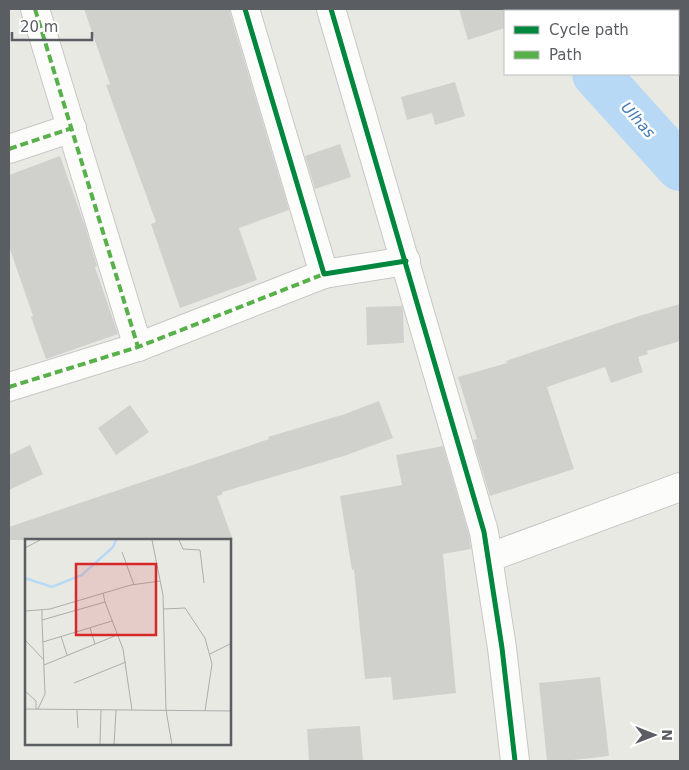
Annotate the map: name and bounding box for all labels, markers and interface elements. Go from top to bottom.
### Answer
scale bar [12,10,92,42]
legend [504,10,679,75]
text: 20 m [20,18,58,36]
text: Cycle path [549,21,629,39]
text: Path [549,46,582,64]
water label: Ulhas [617,98,659,142]
inset map [25,539,231,745]
north arrow [629,710,679,760]
text: N [659,729,675,741]

